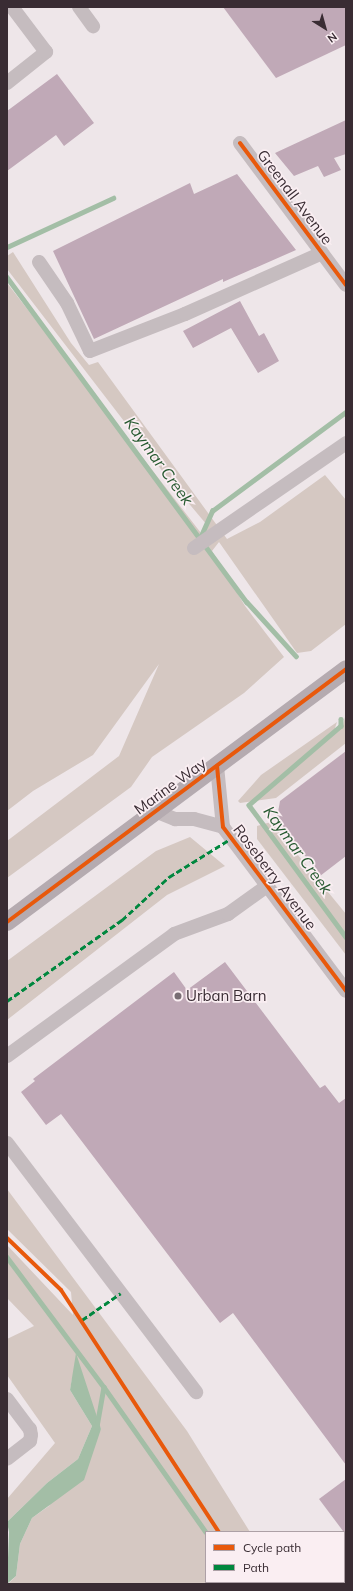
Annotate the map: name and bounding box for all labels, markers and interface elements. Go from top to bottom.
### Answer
north arrow [305,8,345,48]
text: N [325,29,340,46]
street label: Greenall Avenue [254,146,336,248]
water label: Kaymar Creek [121,413,197,509]
street label: Marine Way [131,754,209,818]
water label: Kaymar Creek [260,802,336,898]
street label: Roseberry Avenue [230,821,320,933]
place label: Urban Barn [186,987,267,1005]
marker: Urban Barn [173,991,183,1001]
legend [205,1531,345,1583]
text: Cycle path [243,1540,301,1555]
text: Path [243,1560,269,1575]

